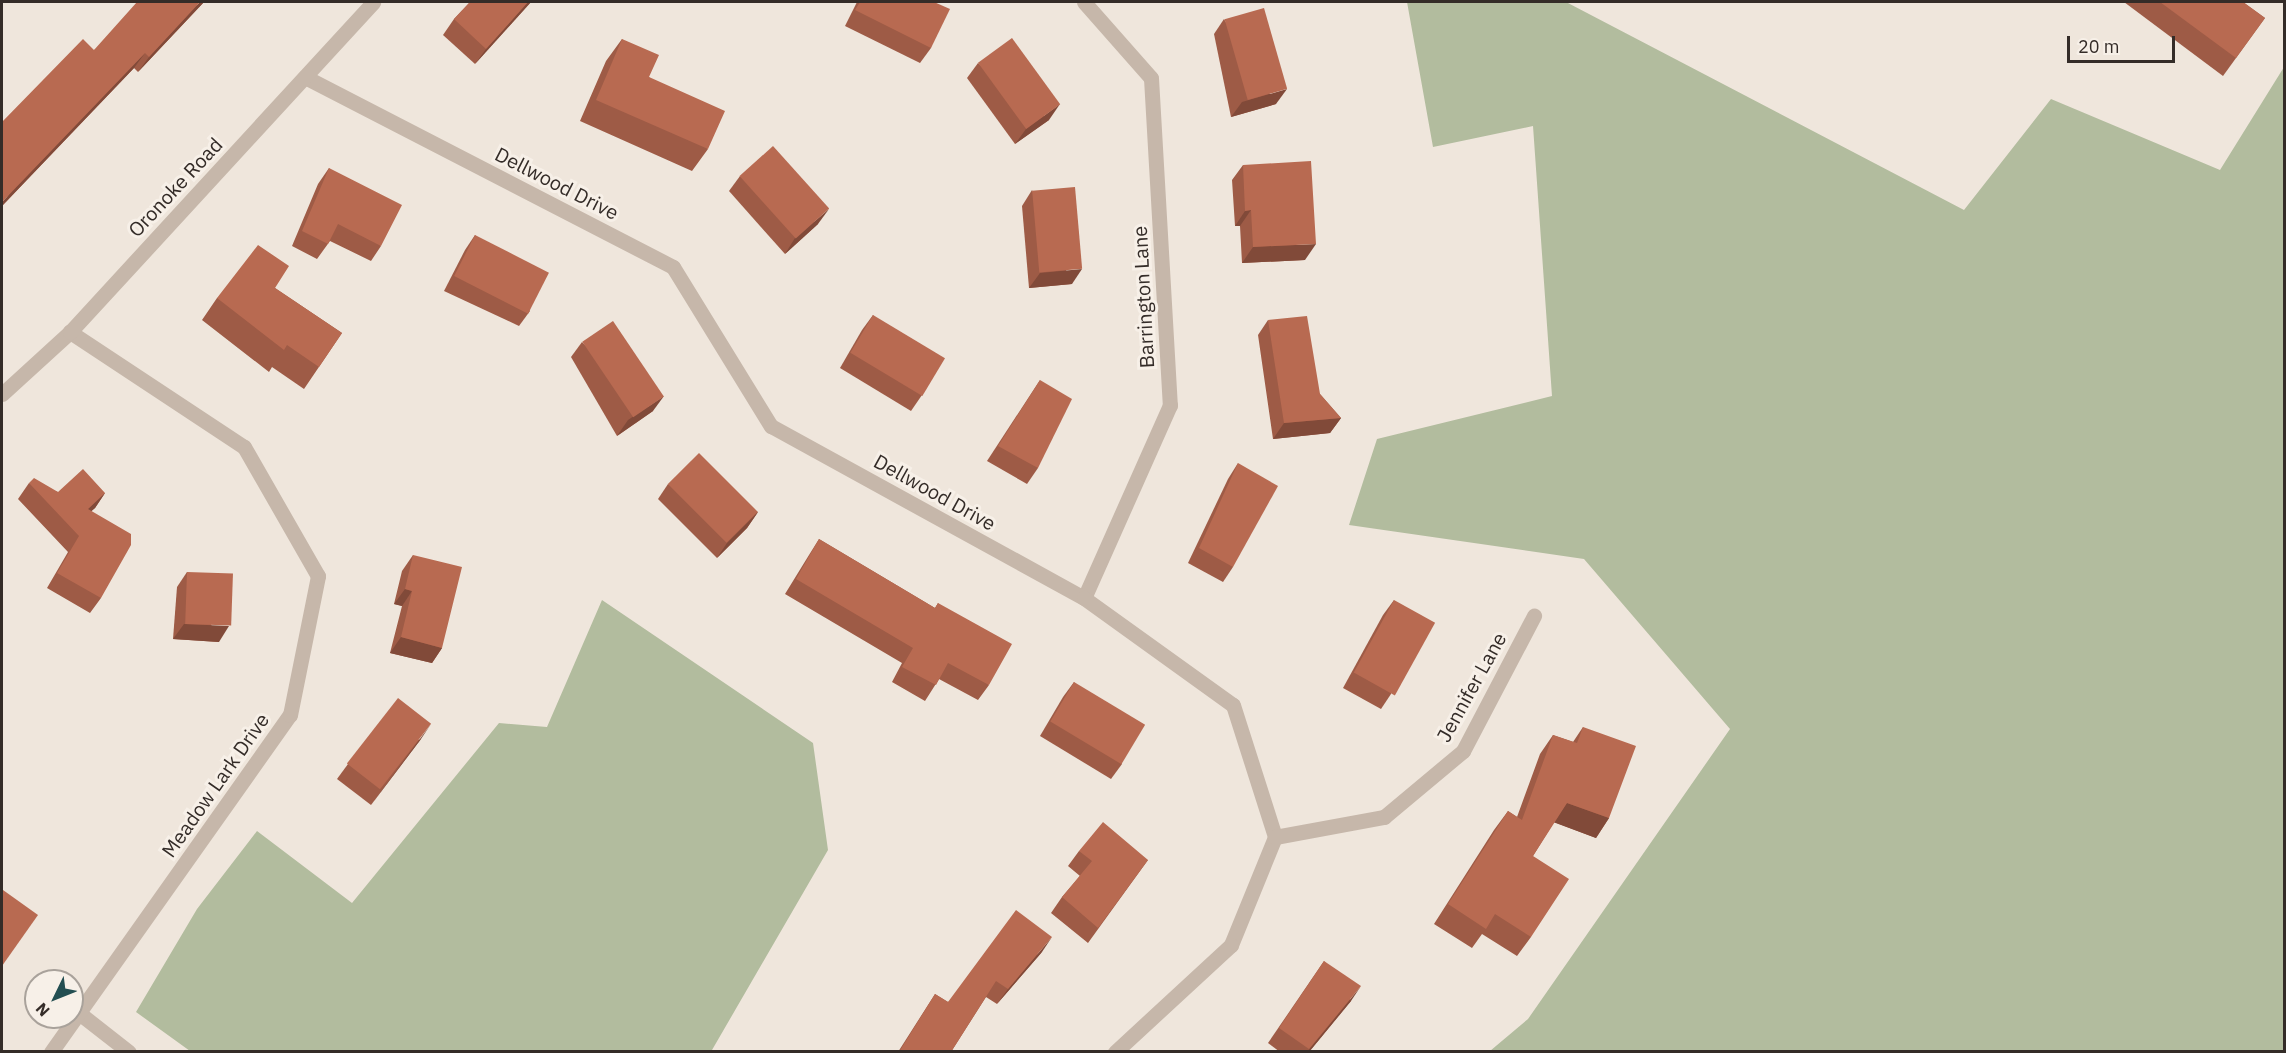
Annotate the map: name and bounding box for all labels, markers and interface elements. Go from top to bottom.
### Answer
scale bar [2070,24,2178,62]
text: 20 m [2078,35,2120,58]
street label: Oronoke Road [123,132,227,242]
street label: Dellwood Drive [491,142,623,224]
street label: Barrington Lane [1127,225,1159,369]
street label: Dellwood Drive [870,449,1000,535]
street label: Jennifer Lane [1431,628,1511,746]
street label: Meadow Lark Drive [156,708,274,862]
north arrow [24,969,84,1029]
text: N [31,999,54,1021]

